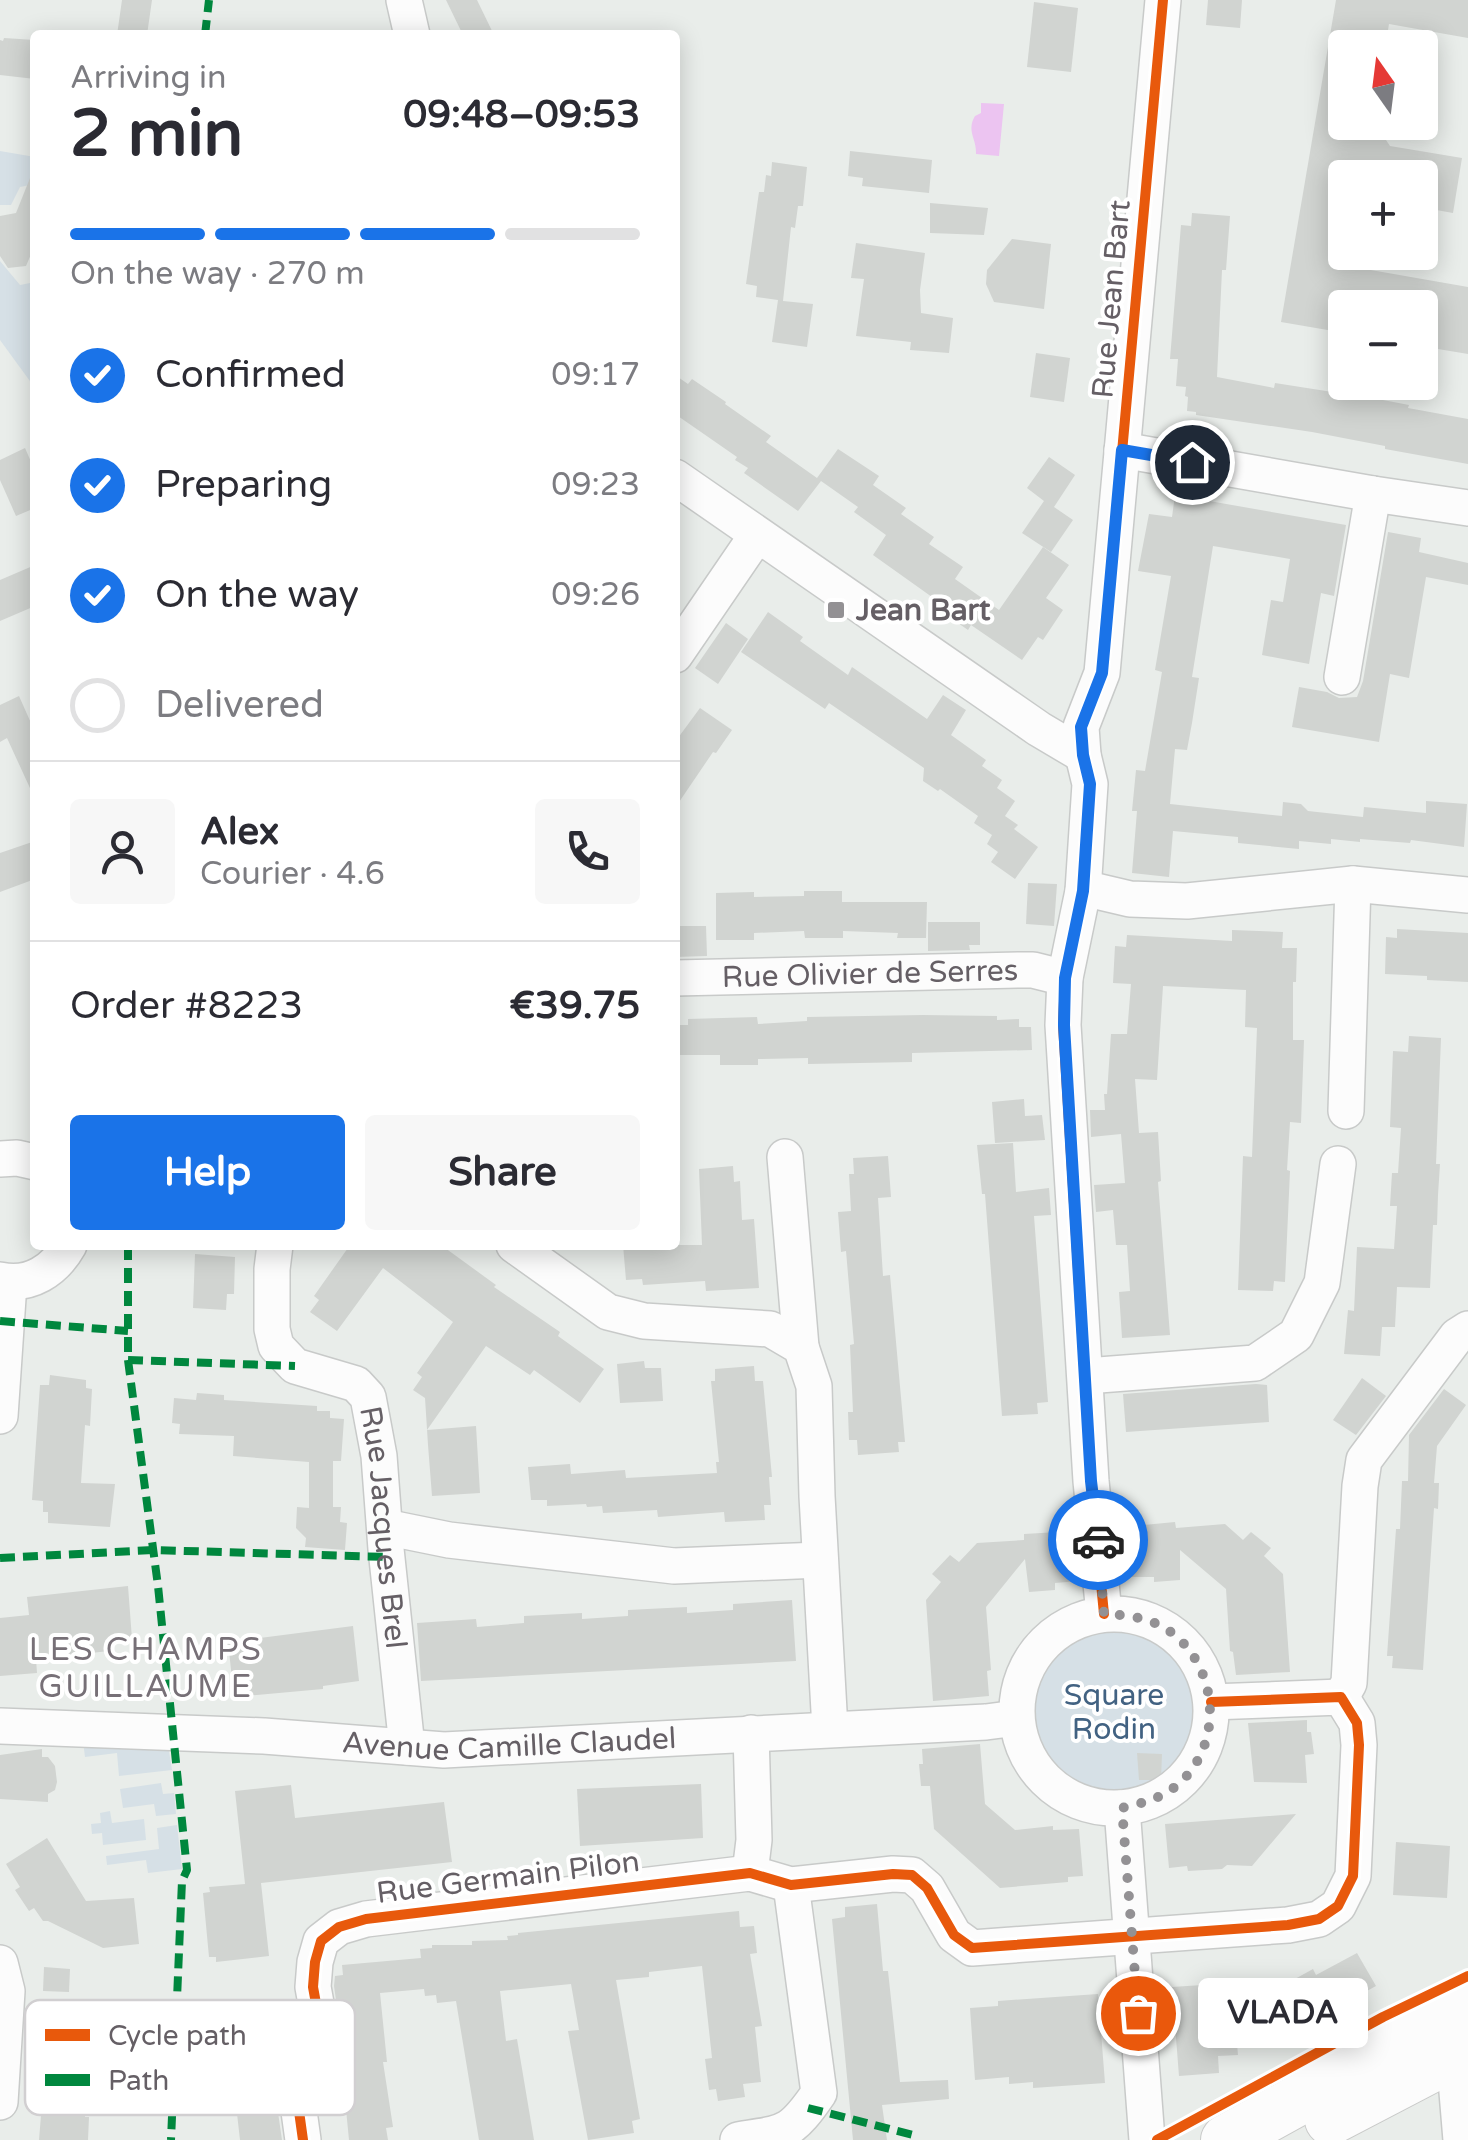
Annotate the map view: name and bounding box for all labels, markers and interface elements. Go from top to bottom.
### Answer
north arrow [1328,30,1438,140]
map controls [1328,30,1438,400]
text: Arriving in [70,59,227,97]
text: 09:48–09:53 [403,92,640,138]
text: 2 min [70,95,243,174]
button: + [1328,160,1438,270]
street label: Rue Jean Bart [1084,198,1139,400]
text: On the way · 270 m [70,255,365,293]
button: − [1328,290,1438,400]
icon: check [70,348,125,403]
text: Confirmed [155,352,346,398]
text: 09:17 [551,356,640,394]
pin [1150,420,1235,505]
icon: home [1165,435,1220,490]
icon: check [70,458,125,513]
text: Preparing [155,462,332,508]
text: 09:23 [551,466,640,504]
icon: check [70,568,125,623]
text: On the way [155,572,359,618]
text: 09:26 [551,576,640,614]
place label: Jean Bart [855,592,991,629]
marker: Jean Bart [825,599,847,621]
text: Delivered [155,682,324,728]
button: person [70,799,175,904]
button: phone [535,799,640,904]
text: Alex [200,809,279,855]
text: Courier · 4.6 [200,855,385,893]
street label: Rue Olivier de Serres [721,952,1019,996]
text: Order #8223 [70,983,303,1029]
text: €39.75 [509,983,640,1029]
button: Help [70,1115,345,1230]
button: Share [365,1115,640,1230]
street label: Rue Jacques Brel [351,1403,414,1650]
courier [1048,1490,1148,1590]
icon: car [1071,1513,1126,1568]
district label: LES CHAMPS GUILLAUME [29,1631,263,1706]
park label: Square Rodin [1064,1677,1164,1748]
street label: Avenue Camille Claudel [341,1720,677,1769]
street label: Rue Germain Pilon [374,1843,642,1912]
pin [1096,1971,1181,2056]
callout: VLADA [1198,1978,1368,2048]
icon: bag [1111,1986,1166,2041]
text: VLADA [1227,1994,1339,2032]
legend [25,2000,355,2115]
text: Cycle path [108,2019,247,2053]
text: Path [108,2064,169,2098]

